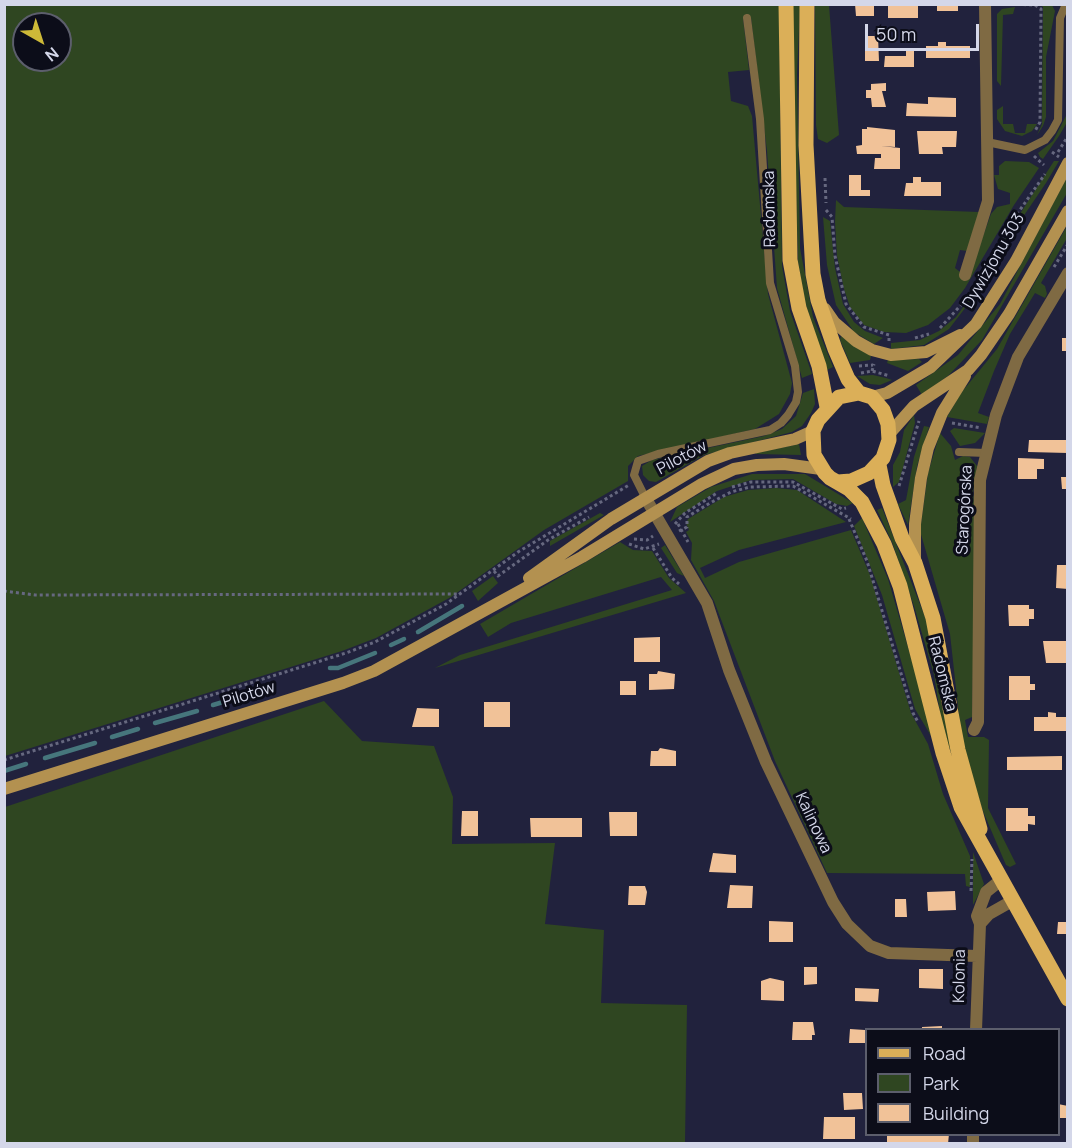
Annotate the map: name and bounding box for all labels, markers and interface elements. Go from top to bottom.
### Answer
north arrow [12,12,72,72]
scale bar [868,12,982,50]
text: 50 m [876,22,916,46]
text: N [41,42,63,67]
street label: Radomska [760,170,780,248]
street label: Dywizjonu 303 [959,210,1029,312]
street label: Pilotów [654,437,710,479]
street label: Starogórska [953,465,977,555]
street label: Radomska [923,634,961,714]
street label: Pilotów [220,678,278,712]
street label: Kalinowa [791,789,835,857]
street label: Kolonia [950,949,970,1003]
legend [865,1028,1060,1136]
text: Road [923,1041,966,1065]
text: Park [923,1071,959,1095]
text: Building [923,1101,989,1125]

